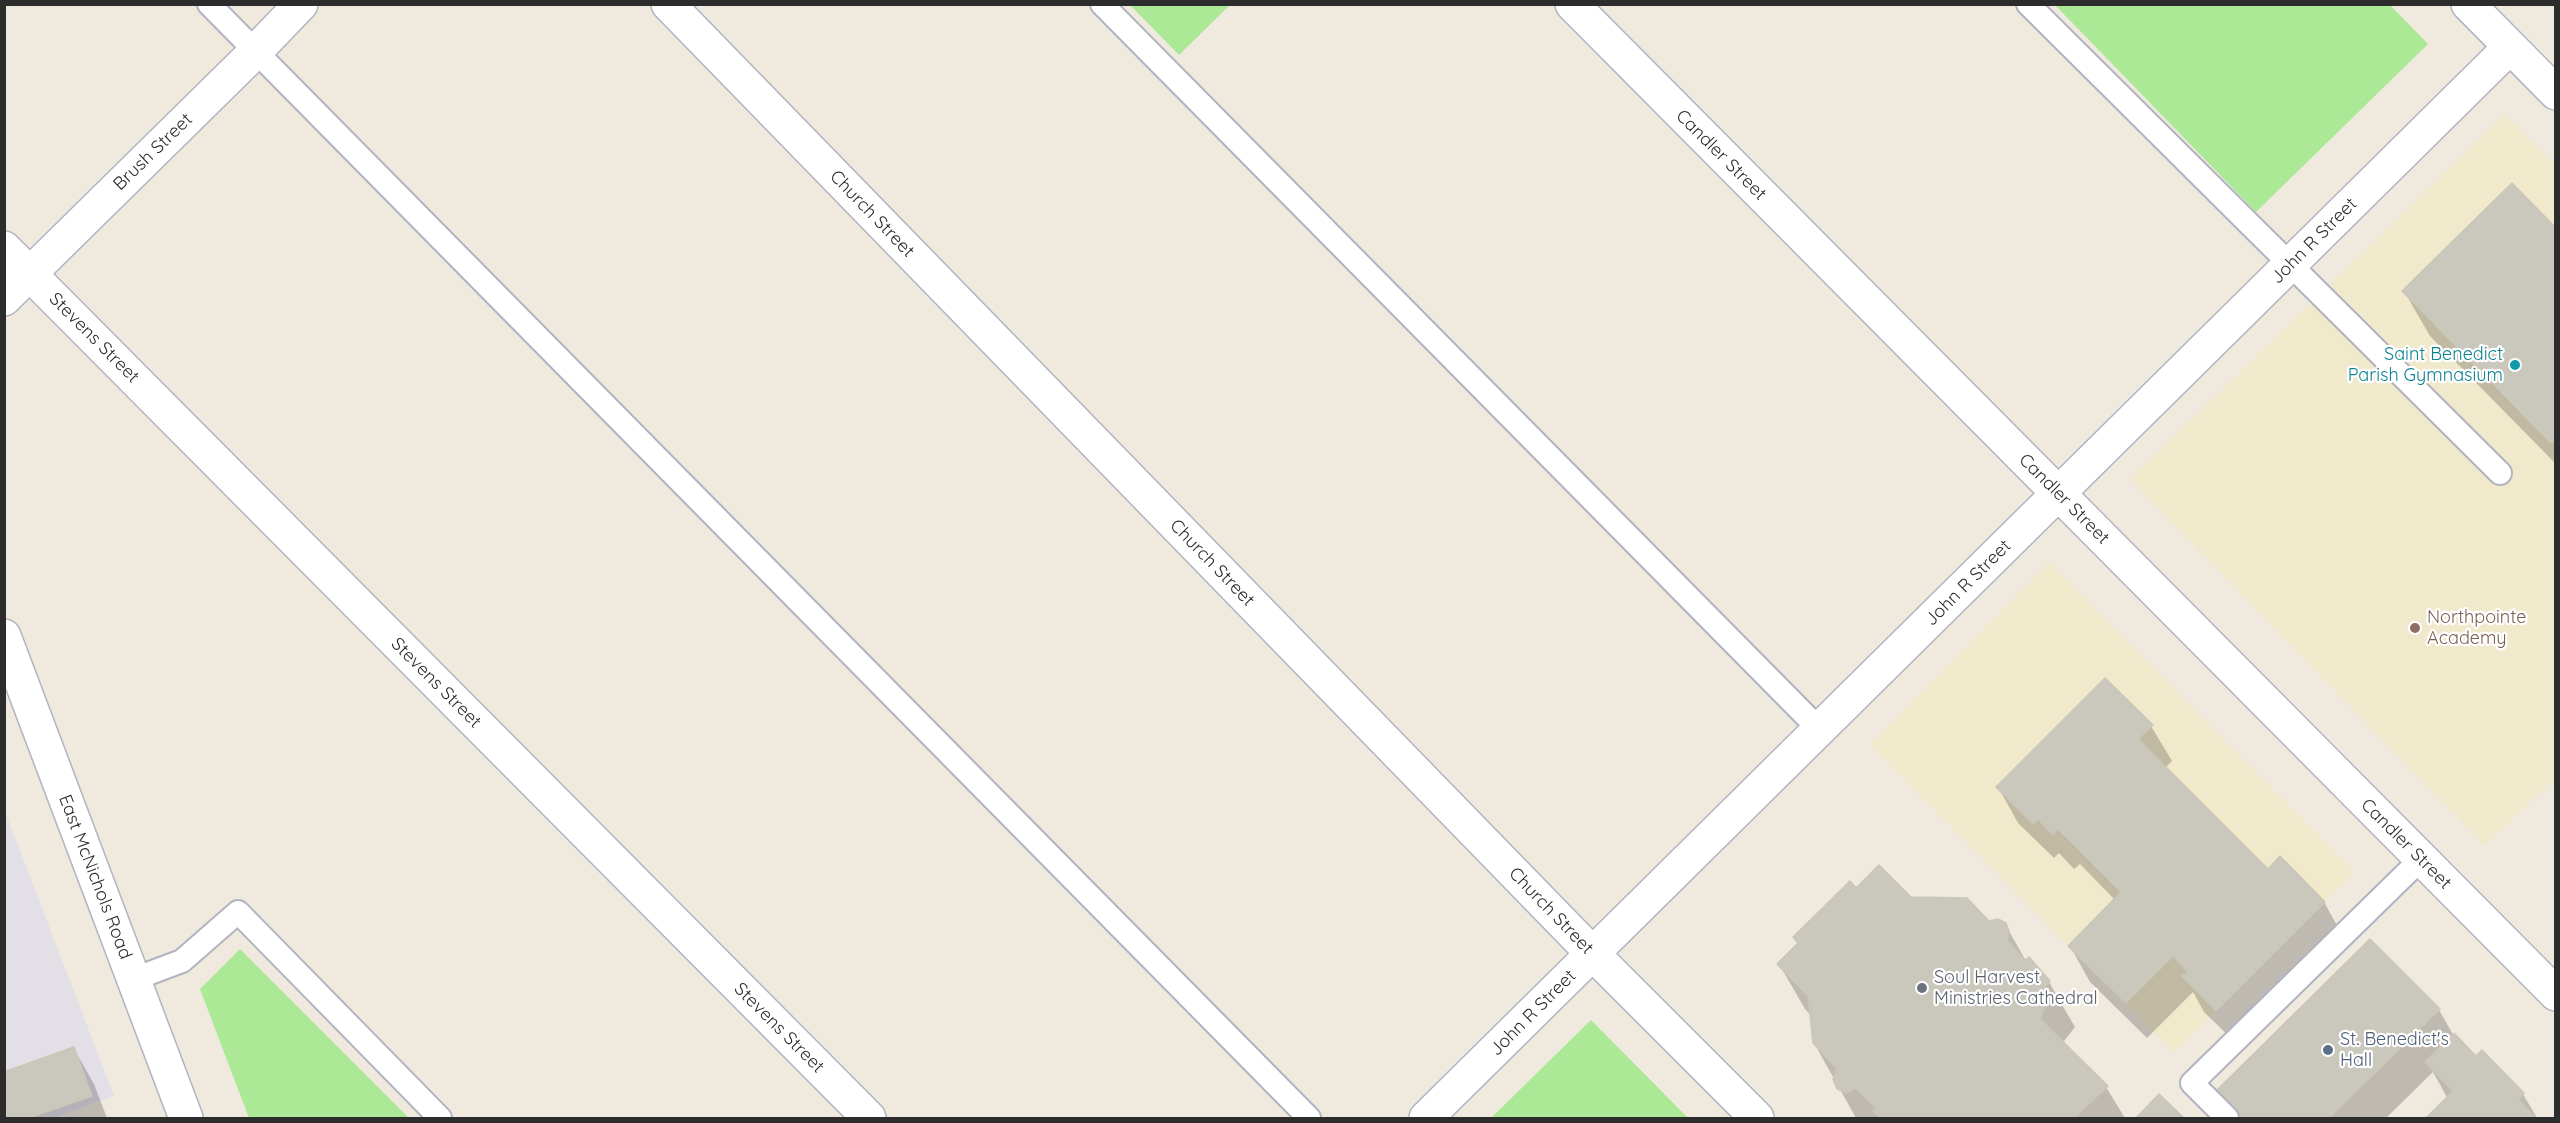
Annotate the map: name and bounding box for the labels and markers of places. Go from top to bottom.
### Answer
place label: Saint Benedict Parish Gymnasium [2348,344,2503,386]
marker: Saint Benedict Parish Gymnasium [2508,358,2522,372]
place label: Northpointe Academy [2427,607,2526,650]
marker: Northpointe Academy [2408,621,2422,635]
place label: Soul Harvest Ministries Cathedral [1934,967,2098,1010]
marker: Soul Harvest Ministries Cathedral [1915,981,1929,995]
place label: St. Benedict's Hall [2340,1029,2449,1072]
marker: St. Benedict's Hall [2321,1043,2335,1057]

